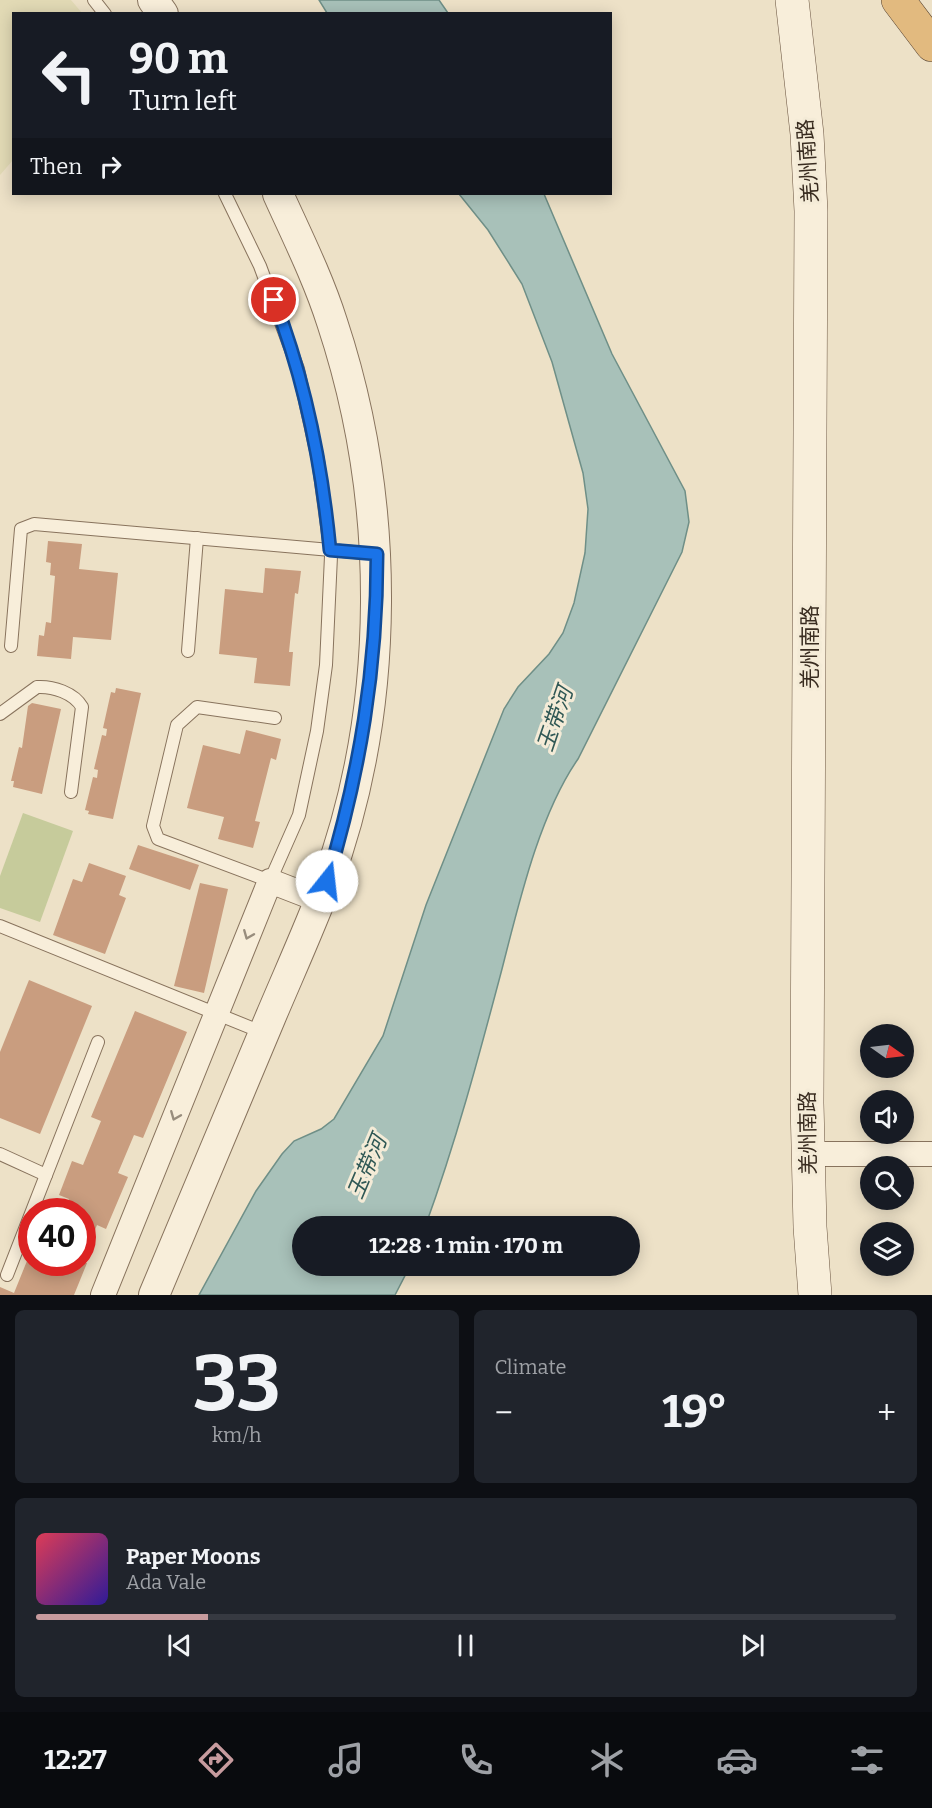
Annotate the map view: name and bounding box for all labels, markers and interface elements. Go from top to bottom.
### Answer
text: 90 m [129,34,228,84]
icon: left [30,36,108,114]
text: Turn left [129,85,237,117]
street label: 羌州南路 [792,118,824,204]
icon: right [94,150,127,183]
text: Then [30,153,82,180]
pin [248,274,299,325]
icon: arrive [257,283,290,316]
street label: 羌州南路 [797,605,823,689]
water label: 玉带河 [531,680,580,755]
position arrow [295,849,359,913]
one-way arrow [243,929,255,940]
north arrow [860,1024,914,1078]
map controls [860,1024,914,1276]
button: sound [860,1090,914,1144]
street label: 羌州南路 [794,1091,822,1175]
one-way arrow [170,1110,182,1121]
water label: 玉带河 [342,1128,394,1203]
button: search [860,1156,914,1210]
speed limit sign: 40 [18,1198,96,1276]
button: layers [860,1222,914,1276]
text: 12:28 · 1 min · 170 m [369,1232,563,1259]
text: 33 [192,1337,281,1431]
text: Climate [495,1355,566,1379]
text: 19° [662,1385,728,1439]
text: − [495,1393,513,1433]
text: + [877,1393,896,1433]
text: km/h [212,1423,262,1447]
text: Paper Moons [126,1543,261,1570]
text: Ada Vale [126,1570,206,1594]
icon: previous [163,1629,196,1662]
icon: pause [449,1629,482,1662]
icon: next [736,1629,769,1662]
icon: directions [195,1739,237,1781]
icon: music [325,1739,367,1781]
icon: phone [455,1739,497,1781]
icon: climate [586,1739,628,1781]
icon: car [716,1739,758,1781]
icon: filters [846,1739,888,1781]
text: 12:27 [44,1744,107,1776]

